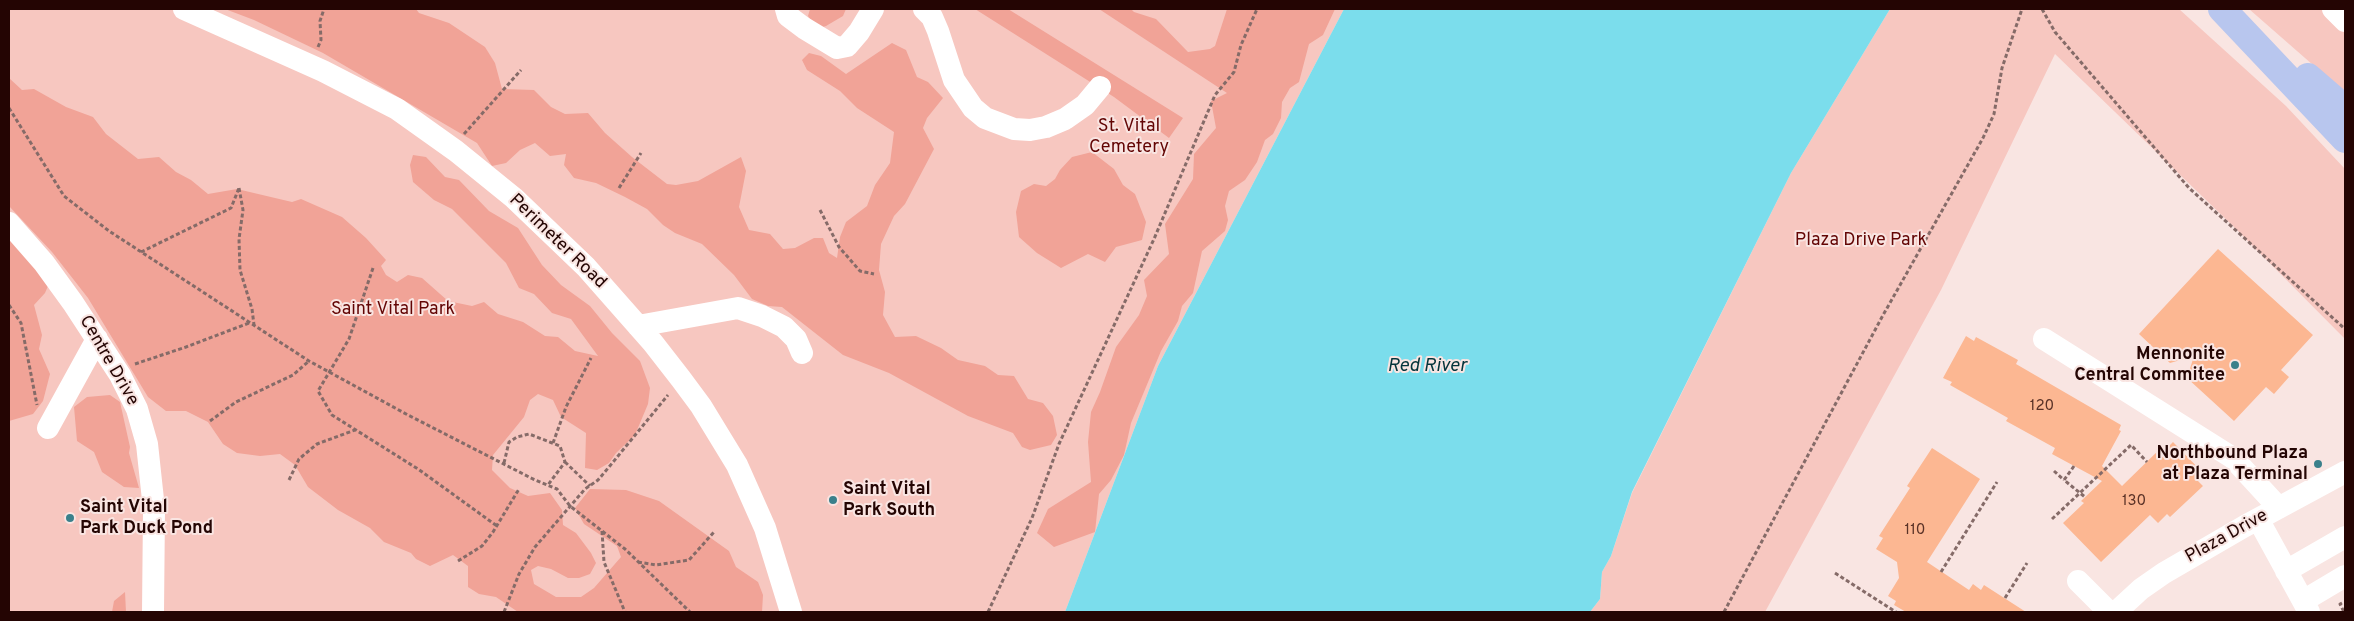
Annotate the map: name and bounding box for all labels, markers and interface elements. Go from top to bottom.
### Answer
park label: St. Vital Cemetery [1089,116,1169,158]
street label: Perimeter Road [504,190,610,294]
park label: Plaza Drive Park [1795,230,1927,252]
park label: Saint Vital Park [331,299,455,321]
street label: Centre Drive [73,312,143,410]
place label: Mennonite Central Commitee [2074,344,2225,386]
water label: Red River [1387,356,1467,378]
marker: Mennonite Central Commitee [2229,359,2241,371]
house number: 120 [2030,398,2054,416]
place label: Northbound Plaza at Plaza Terminal [2157,443,2308,486]
marker: Northbound Plaza at Plaza Terminal [2312,458,2324,470]
place label: Saint Vital Park South [843,479,935,522]
house number: 130 [2122,493,2146,511]
marker: Saint Vital Park South [827,494,839,506]
place label: Saint Vital Park Duck Pond [80,497,213,540]
street label: Plaza Drive [2182,506,2272,568]
marker: Saint Vital Park Duck Pond [64,512,76,524]
house number: 110 [1905,522,1925,540]

